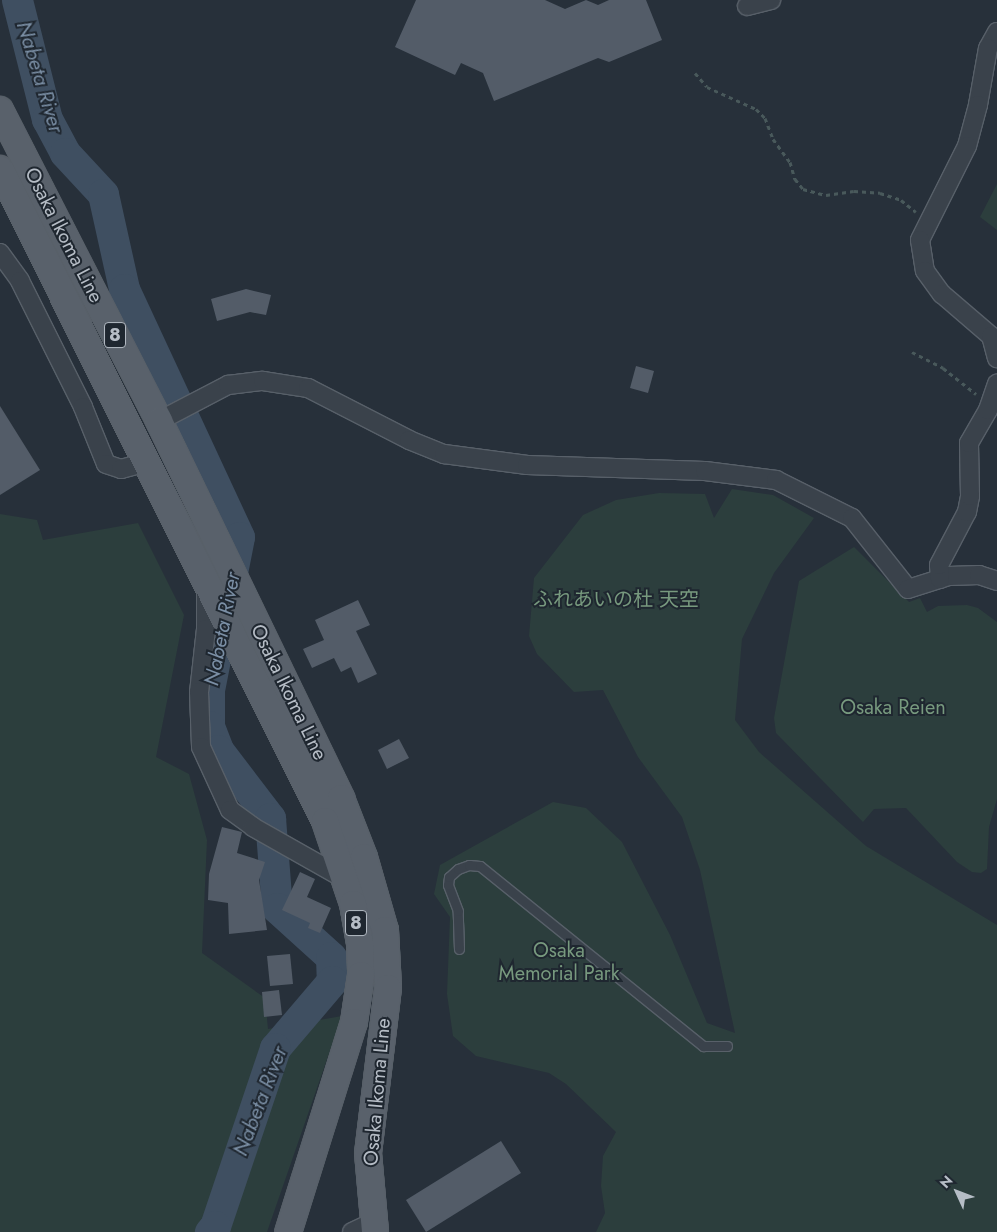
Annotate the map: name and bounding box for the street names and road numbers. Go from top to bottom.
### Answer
street label: Osaka Ikoma Line [20,163,108,307]
road number: 8 [104,318,126,352]
street label: Osaka Ikoma Line [246,620,332,764]
road number: 8 [345,906,367,940]
street label: Osaka Ikoma Line [359,1017,395,1167]

